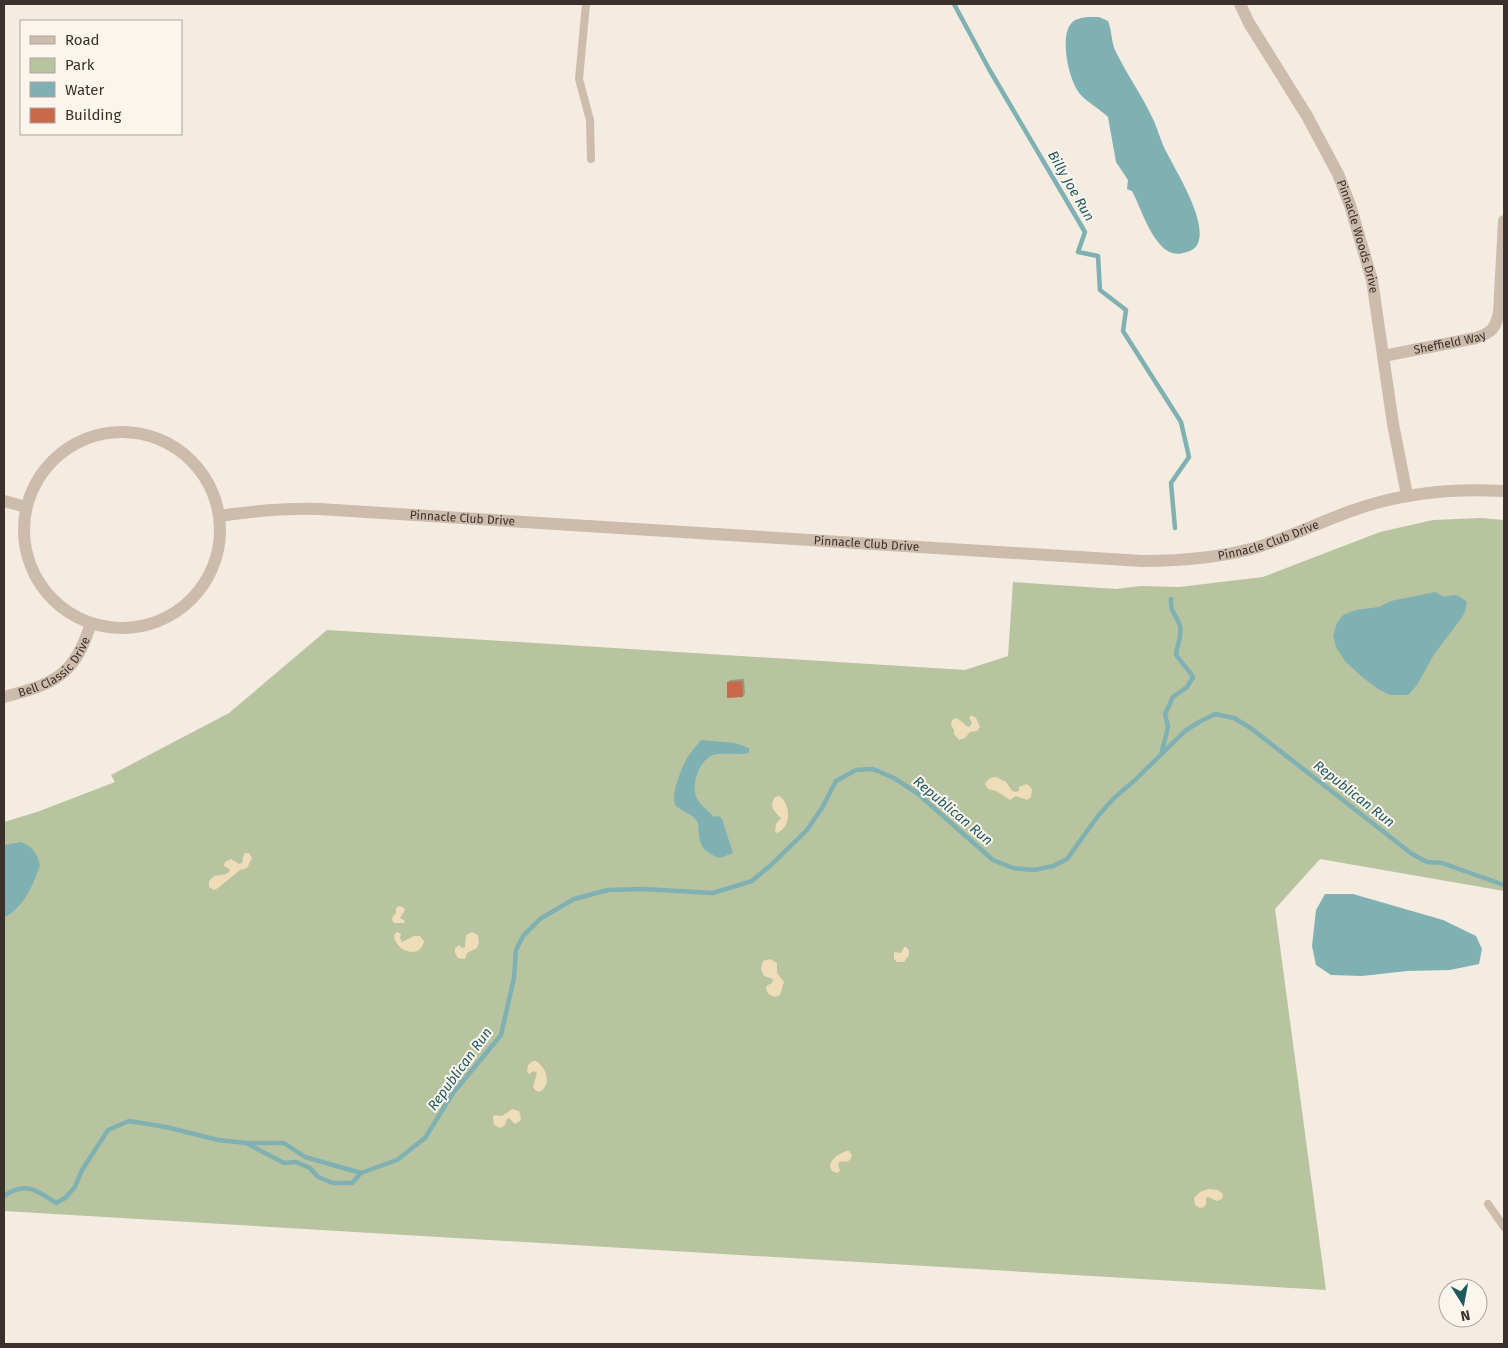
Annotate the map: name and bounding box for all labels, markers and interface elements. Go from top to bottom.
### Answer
legend [20,20,182,135]
text: Road [65,31,100,49]
text: Park [65,56,95,74]
text: Water [65,81,104,99]
text: Building [65,106,121,124]
water label: Billy Joe Run [1044,148,1098,224]
street label: Pinnacle Woods Drive [1334,178,1381,294]
street label: Sheffield Way [1412,328,1488,357]
street label: Pinnacle Club Drive [409,508,515,528]
street label: Pinnacle Club Drive [1217,517,1321,563]
street label: Pinnacle Club Drive [813,533,920,554]
street label: Bell Classic Drive [16,635,93,700]
water label: Republican Run [1310,757,1398,831]
water label: Republican Run [910,773,996,849]
water label: Republican Run [424,1024,496,1114]
north arrow [1438,1278,1488,1328]
text: N [1459,1306,1472,1325]

